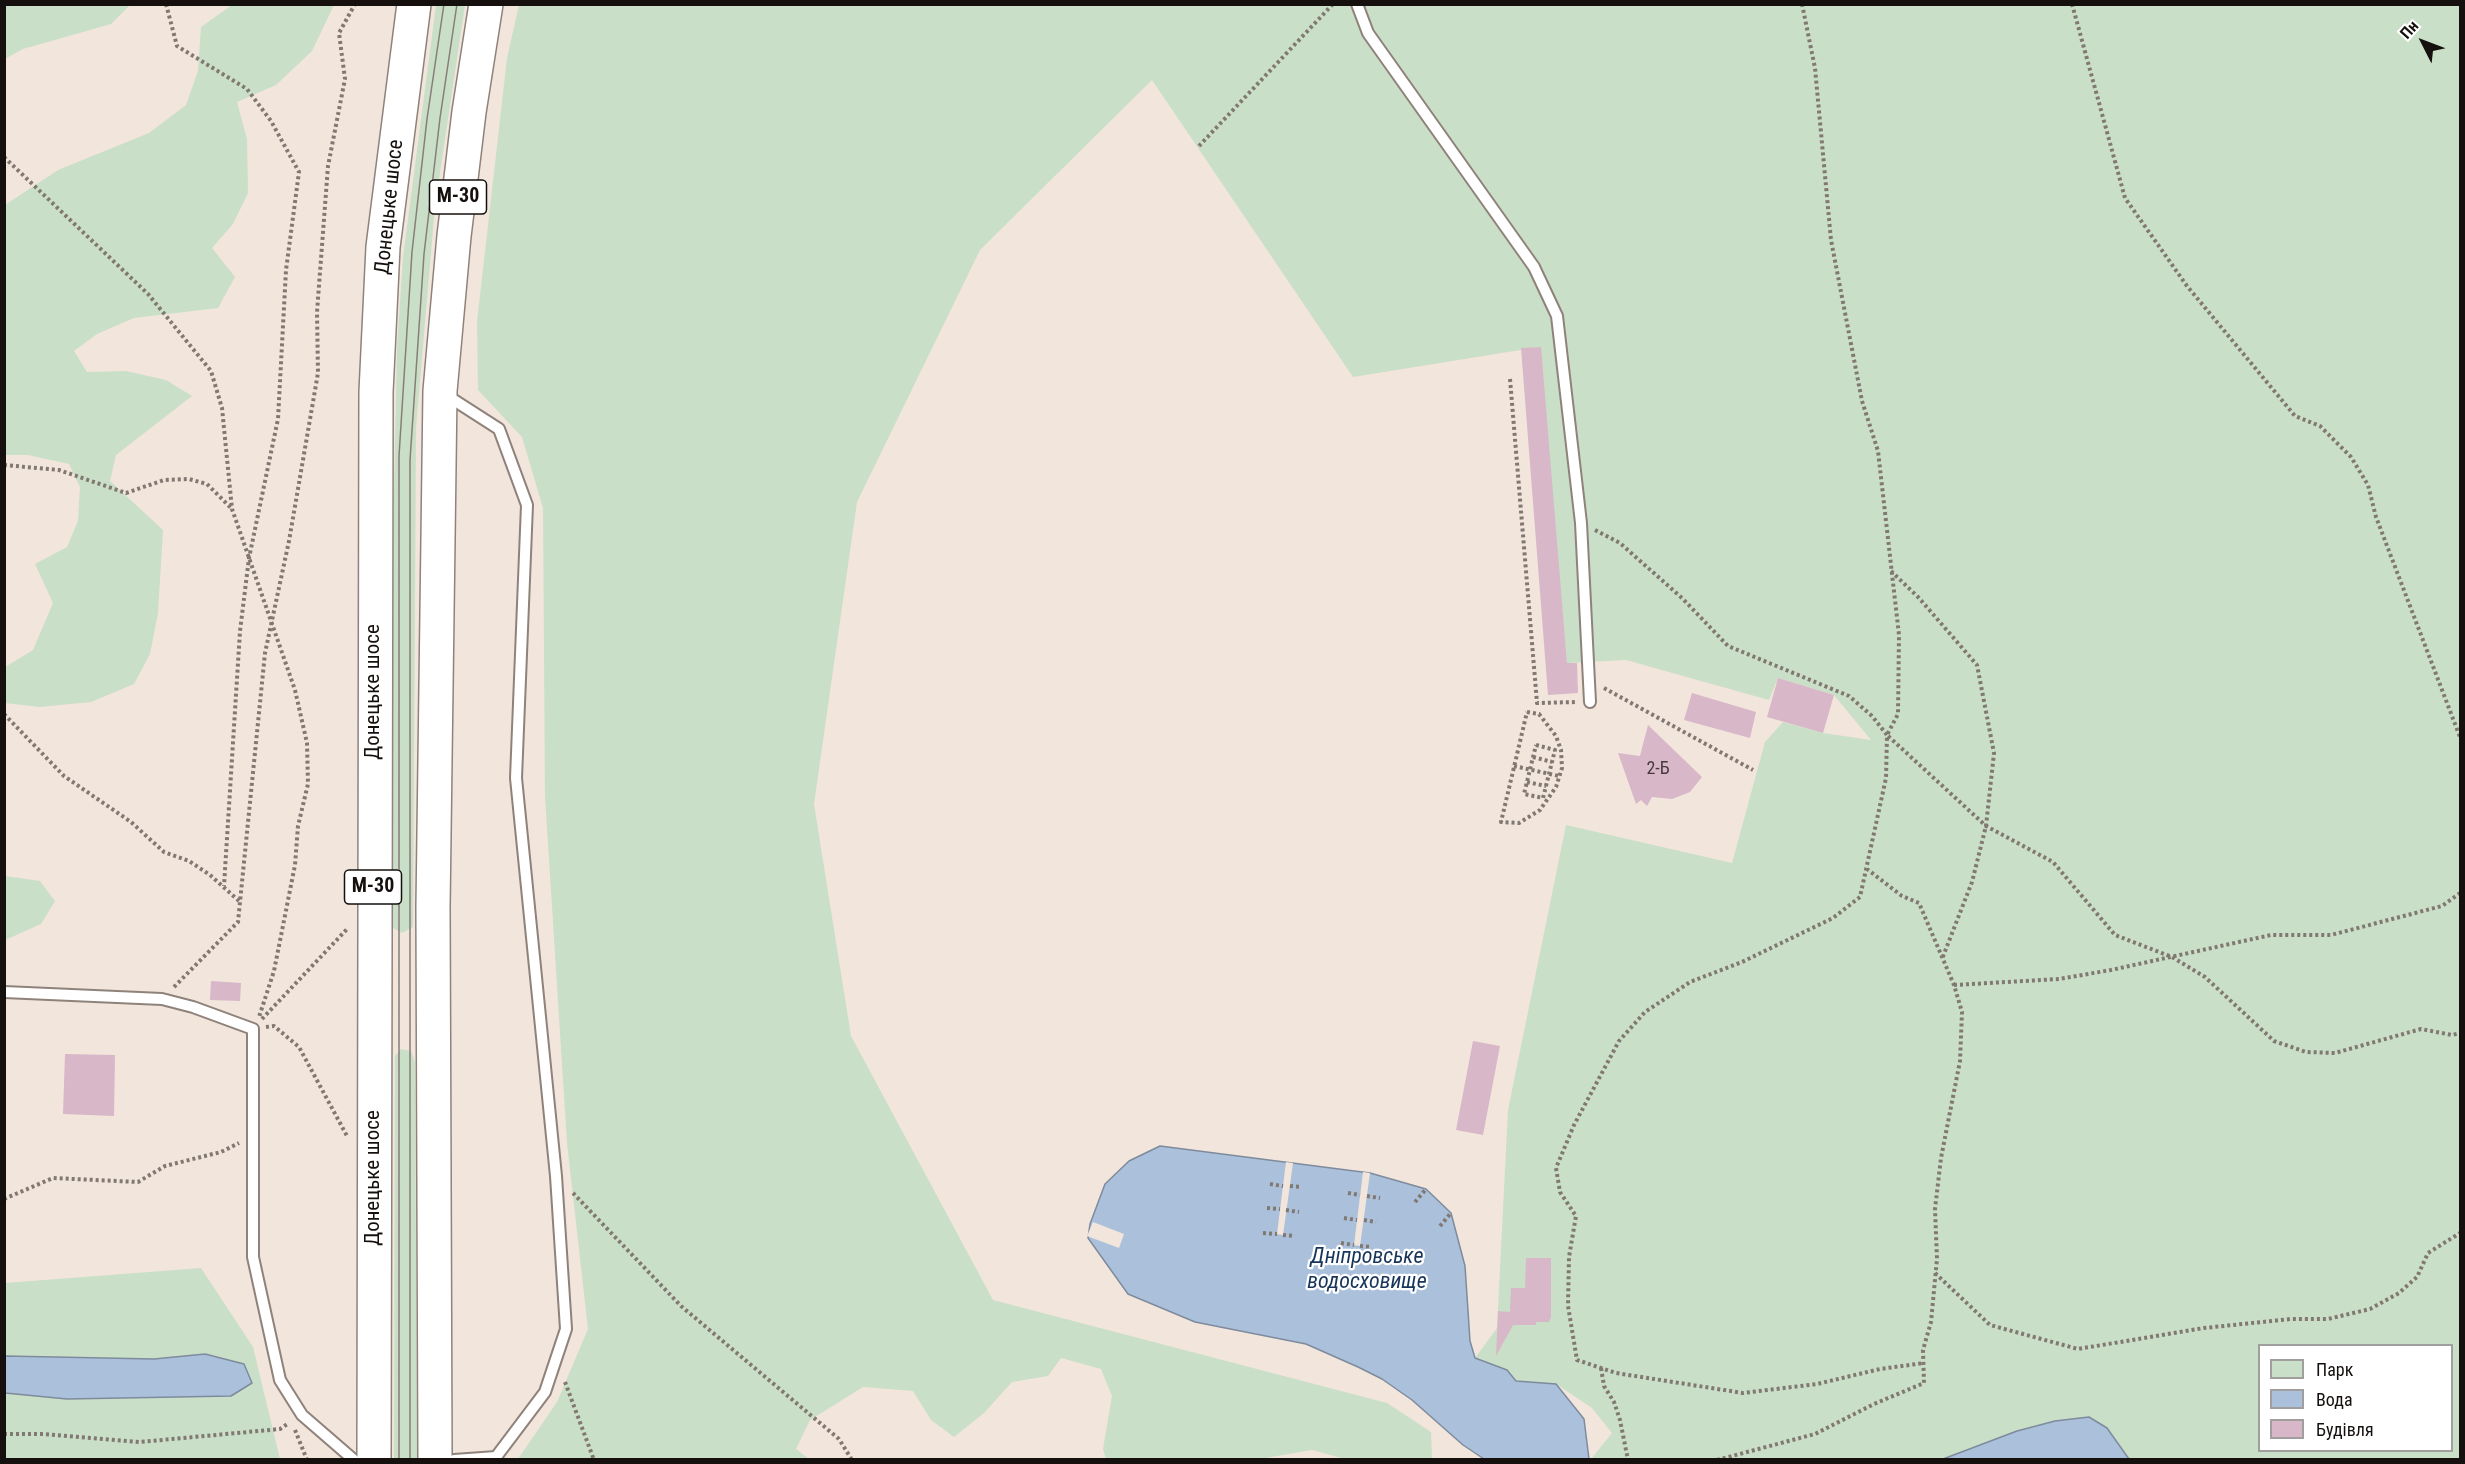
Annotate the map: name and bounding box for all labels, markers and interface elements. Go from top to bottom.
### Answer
north arrow [2393,12,2453,72]
text: Пн [2396,17,2422,43]
street label: Донецьке шосе [370,138,410,276]
road number: М-30 [430,180,486,214]
street label: Донецьке шосе [361,624,387,760]
house number: 2-Б [1646,758,1670,780]
road number: М-30 [344,870,401,904]
street label: Донецьке шосе [361,1110,387,1246]
water label: Дніпровське водосховище [1307,1244,1427,1296]
legend [2258,1344,2453,1452]
text: Парк [2316,1359,2353,1380]
text: Вода [2316,1389,2353,1410]
text: Будівля [2316,1419,2374,1440]

